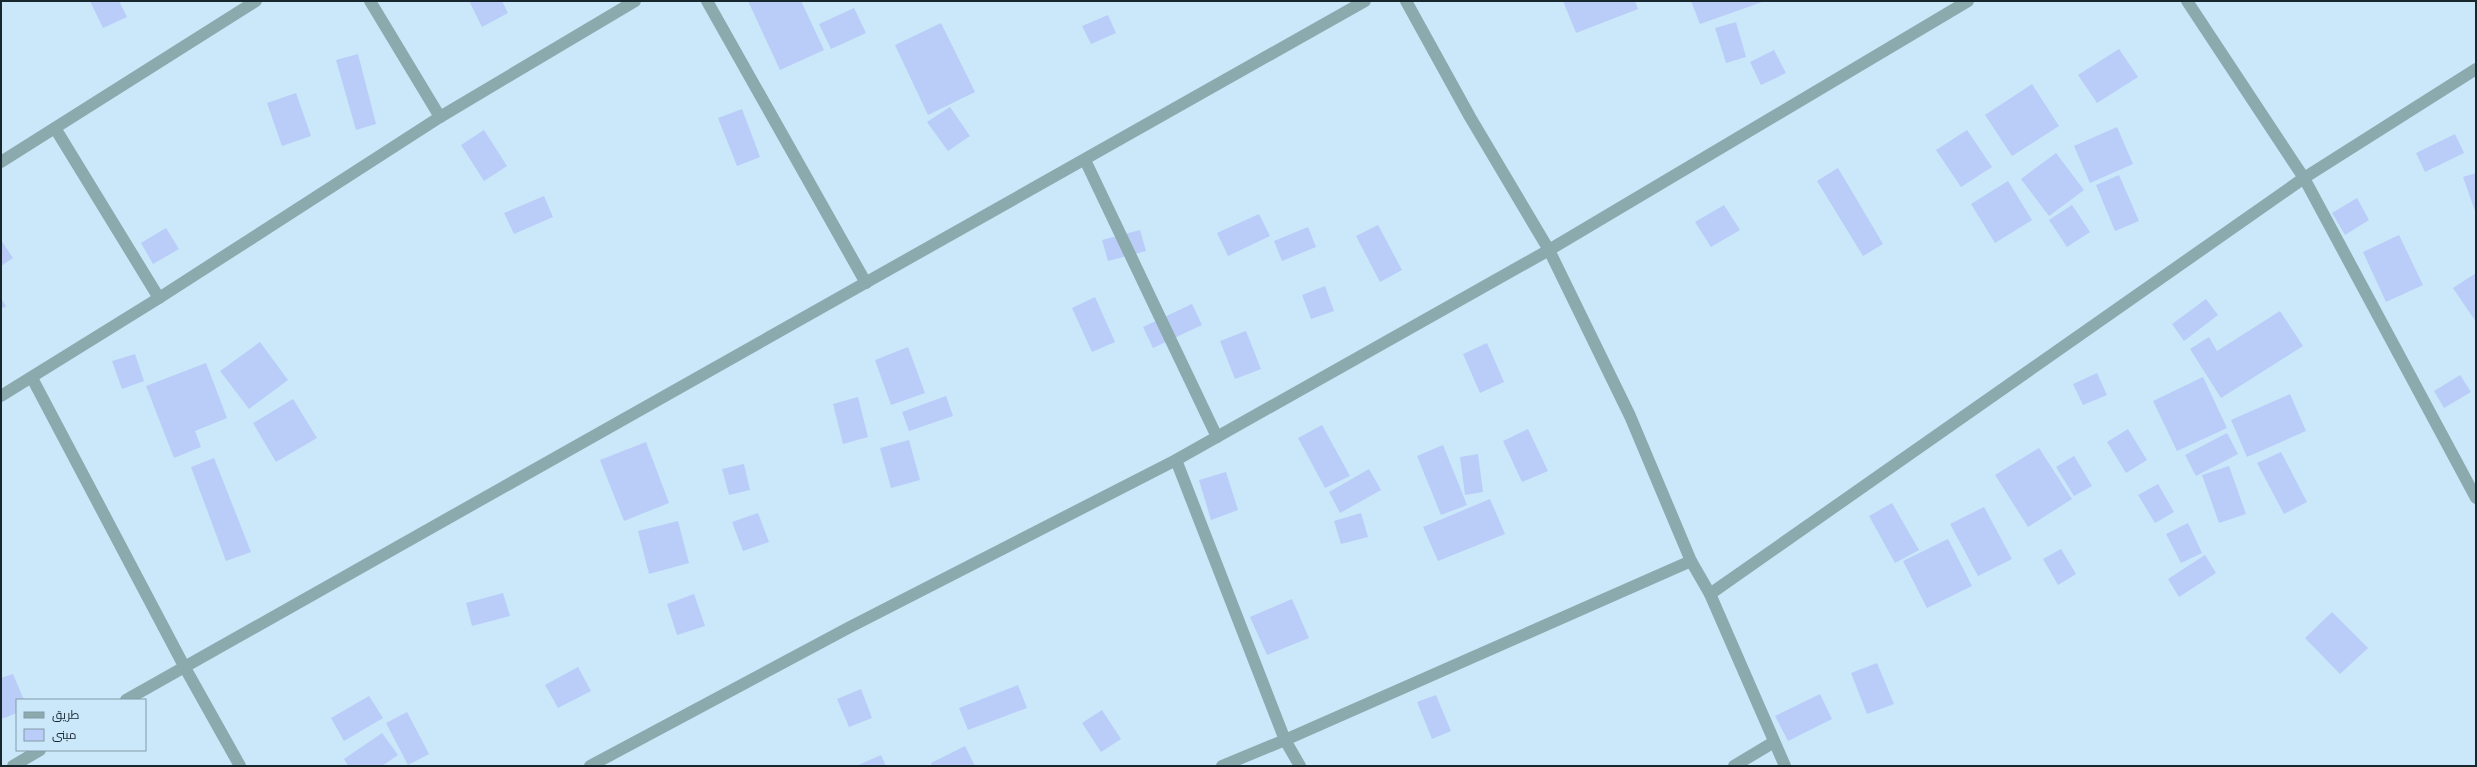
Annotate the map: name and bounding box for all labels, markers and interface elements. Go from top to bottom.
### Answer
legend [16,699,146,751]
text: طريق [52,707,80,723]
text: مبنى [52,727,77,743]

